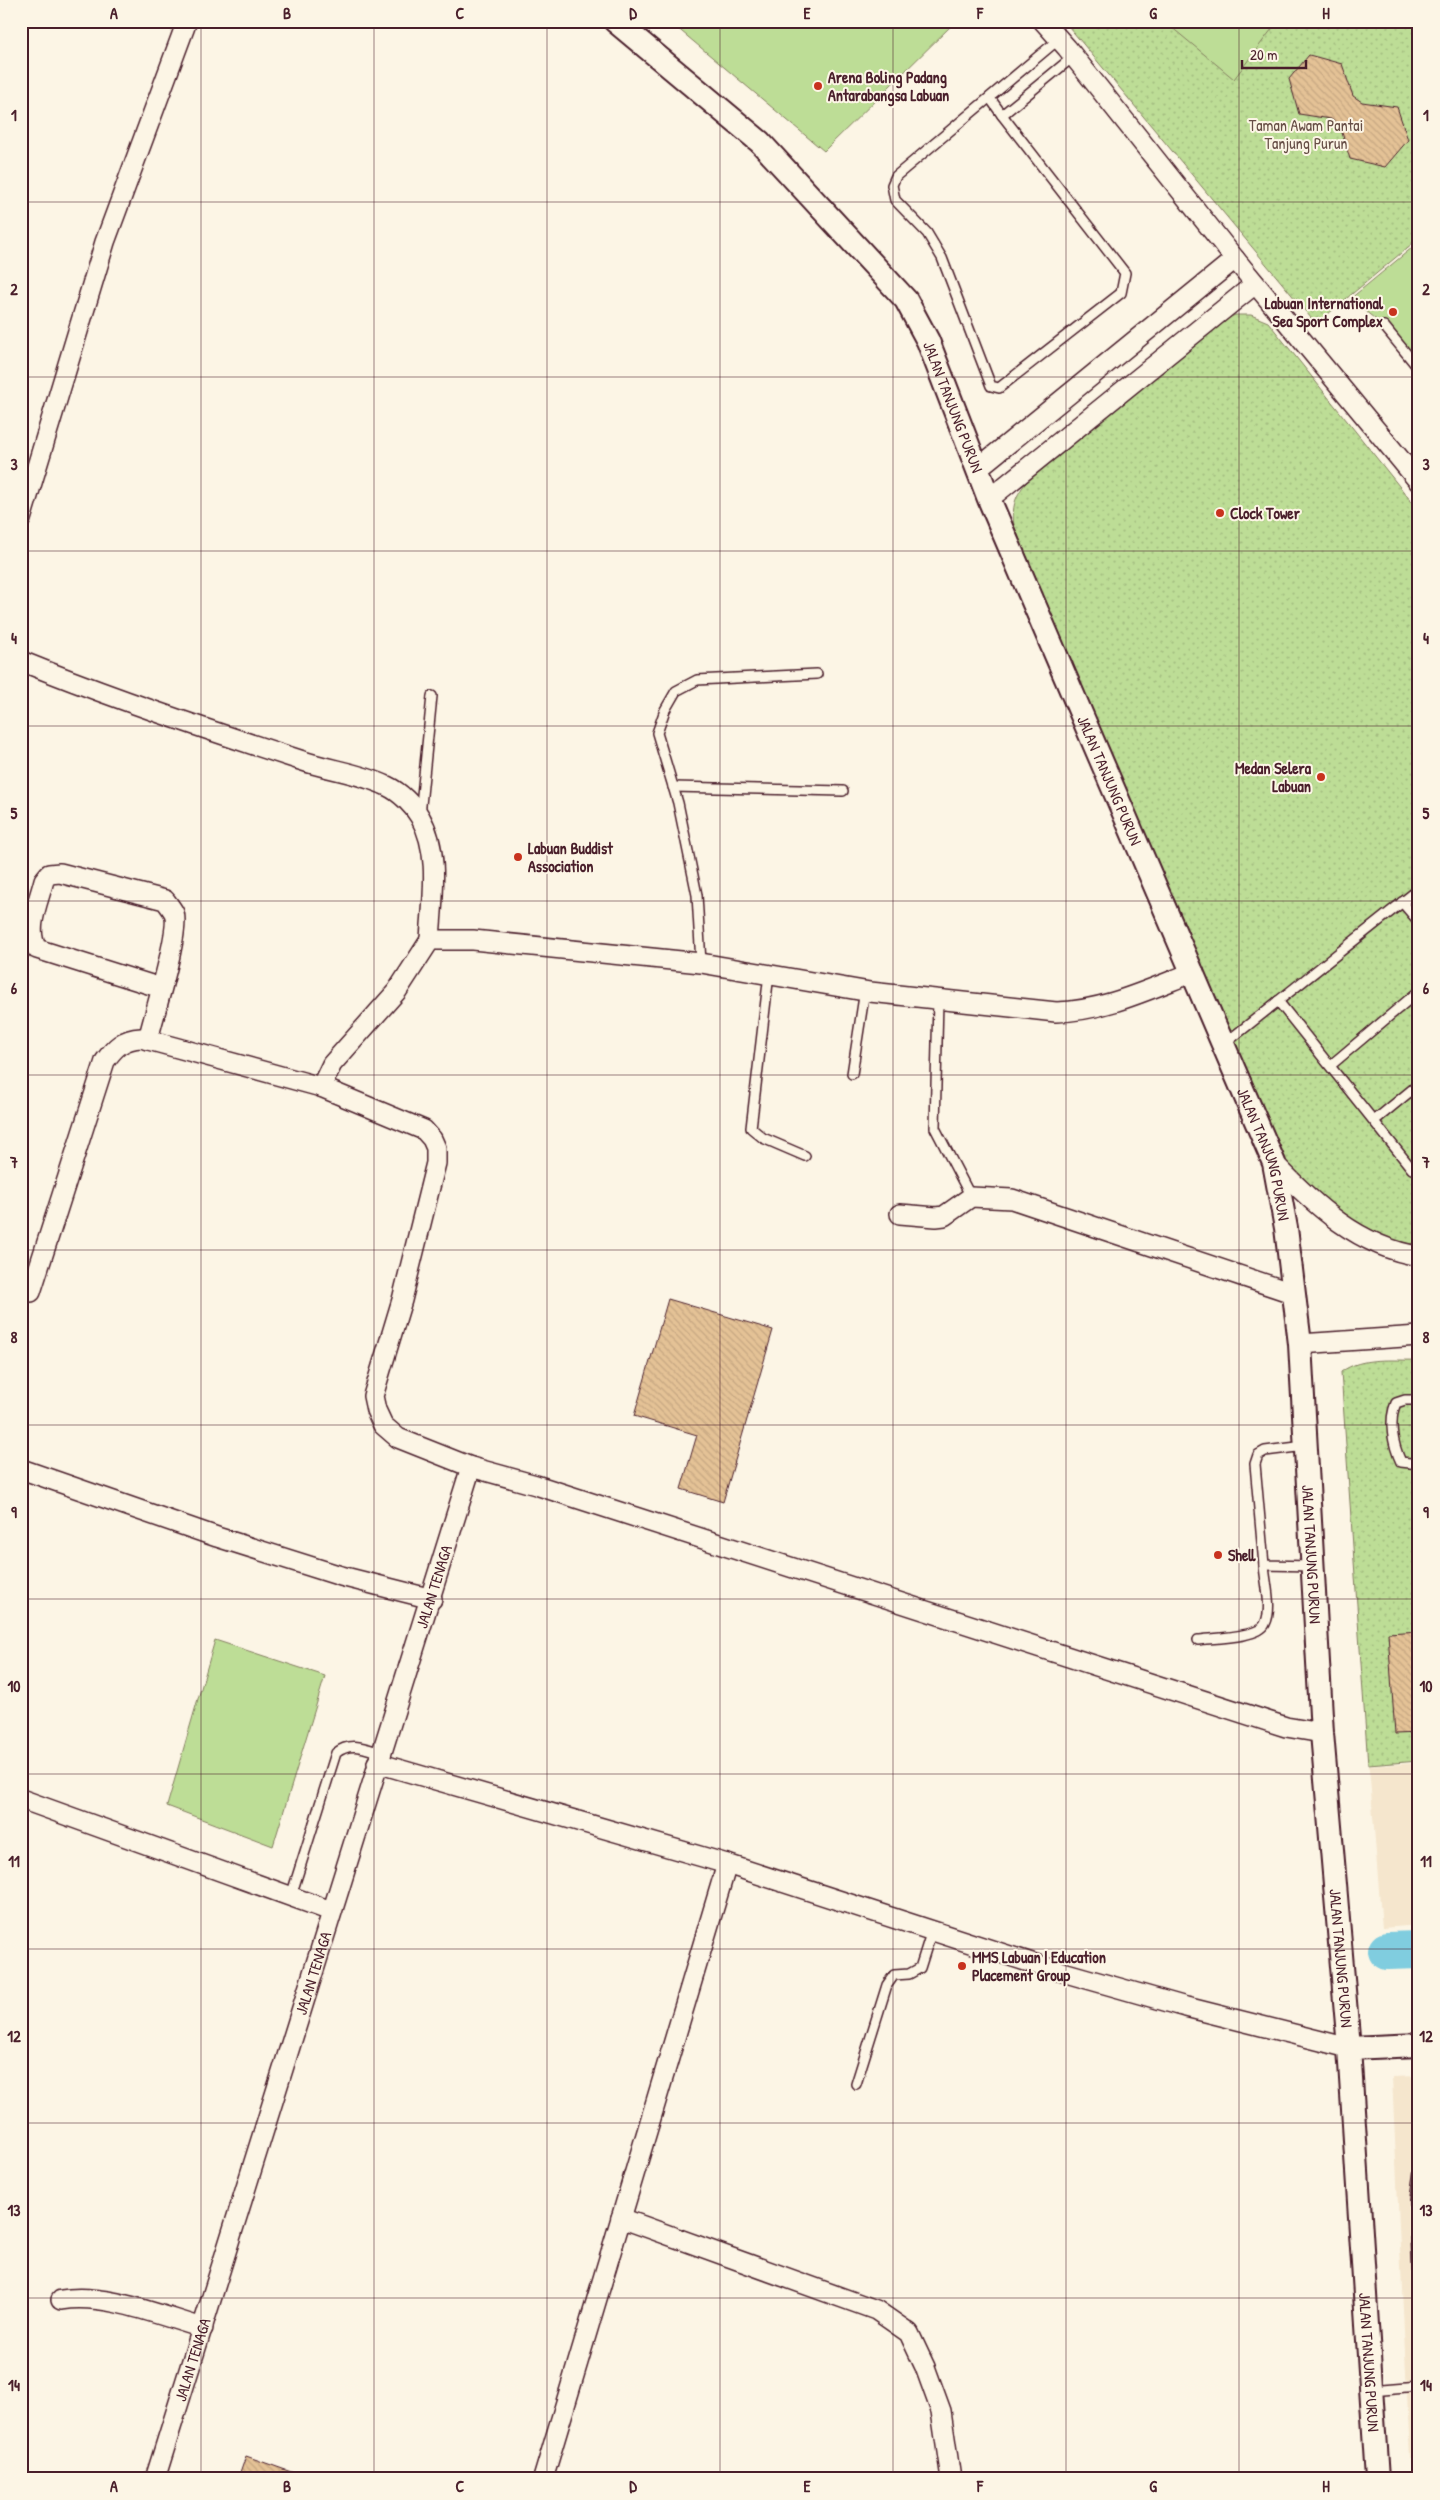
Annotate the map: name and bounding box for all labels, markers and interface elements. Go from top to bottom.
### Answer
text: A [110,2,118,24]
text: B [283,2,291,24]
text: C [456,2,465,24]
text: D [629,2,637,24]
text: E [803,2,811,24]
text: F [976,2,984,24]
text: G [1149,2,1157,24]
text: H [1322,2,1330,24]
scale bar [1242,38,1306,70]
text: 20 m [1250,44,1277,65]
place label: Arena Boling Padang Antarabangsa Labuan [828,66,949,107]
marker: Arena Boling Padang Antarabangsa Labuan [812,80,824,92]
text: 1 [11,104,17,126]
text: 1 [1423,104,1429,126]
park label: Taman Awam Pantai Tanjung Purun [1249,114,1363,154]
text: 2 [10,278,18,300]
text: 2 [1422,278,1430,300]
place label: Labuan International Sea Sport Complex [1265,292,1384,333]
marker: Labuan International Sea Sport Complex [1387,306,1399,318]
street label: JALAN TANJUNG PURUN [918,338,989,476]
text: 3 [10,453,18,475]
text: 3 [1422,453,1430,475]
place label: Clock Tower [1230,502,1301,524]
marker: Clock Tower [1214,507,1226,519]
text: 4 [11,627,17,649]
text: 4 [1423,627,1429,649]
street label: JALAN TANJUNG PURUN [1072,712,1147,849]
place label: Medan Selera Labuan [1235,757,1312,797]
marker: Medan Selera Labuan [1315,771,1327,783]
text: 5 [11,802,18,824]
text: 5 [1423,802,1430,824]
place label: Labuan Buddist Association [528,837,613,877]
marker: Labuan Buddist Association [512,851,524,863]
text: 6 [11,977,18,999]
text: 6 [1423,977,1430,999]
street label: JALAN TANJUNG PURUN [1232,1084,1295,1222]
text: 7 [9,1151,18,1173]
text: 7 [1421,1151,1430,1173]
text: 8 [11,1326,18,1348]
text: 8 [1423,1326,1430,1348]
street label: JALAN TANJUNG PURUN [1297,1484,1327,1624]
text: 9 [11,1501,17,1523]
text: 9 [1423,1501,1429,1523]
street label: JALAN TENAGA [410,1542,457,1631]
place label: Shell [1228,1544,1256,1566]
marker: Shell [1212,1549,1224,1561]
text: 10 [8,1675,20,1697]
text: 10 [1420,1675,1432,1697]
text: 11 [8,1850,20,1872]
text: 11 [1420,1850,1432,1872]
street label: JALAN TANJUNG PURUN [1324,1888,1358,2028]
street label: JALAN TENAGA [290,1929,336,2017]
place label: MMS Labuan | Education Placement Group [972,1946,1106,1987]
marker: MMS Labuan | Education Placement Group [956,1960,968,1972]
text: 12 [7,2025,21,2047]
text: 12 [1419,2025,1433,2047]
text: 13 [8,2199,20,2221]
text: 13 [1420,2199,1432,2221]
street label: JALAN TANJUNG PURUN [1354,2292,1385,2432]
street label: JALAN TENAGA [169,2315,216,2404]
text: 14 [8,2374,20,2396]
text: 14 [1420,2374,1432,2396]
text: A [110,2475,118,2497]
text: B [283,2475,291,2497]
text: C [456,2475,465,2497]
text: D [629,2475,637,2497]
text: E [803,2475,811,2497]
text: F [976,2475,984,2497]
text: G [1149,2475,1157,2497]
text: H [1322,2475,1330,2497]

